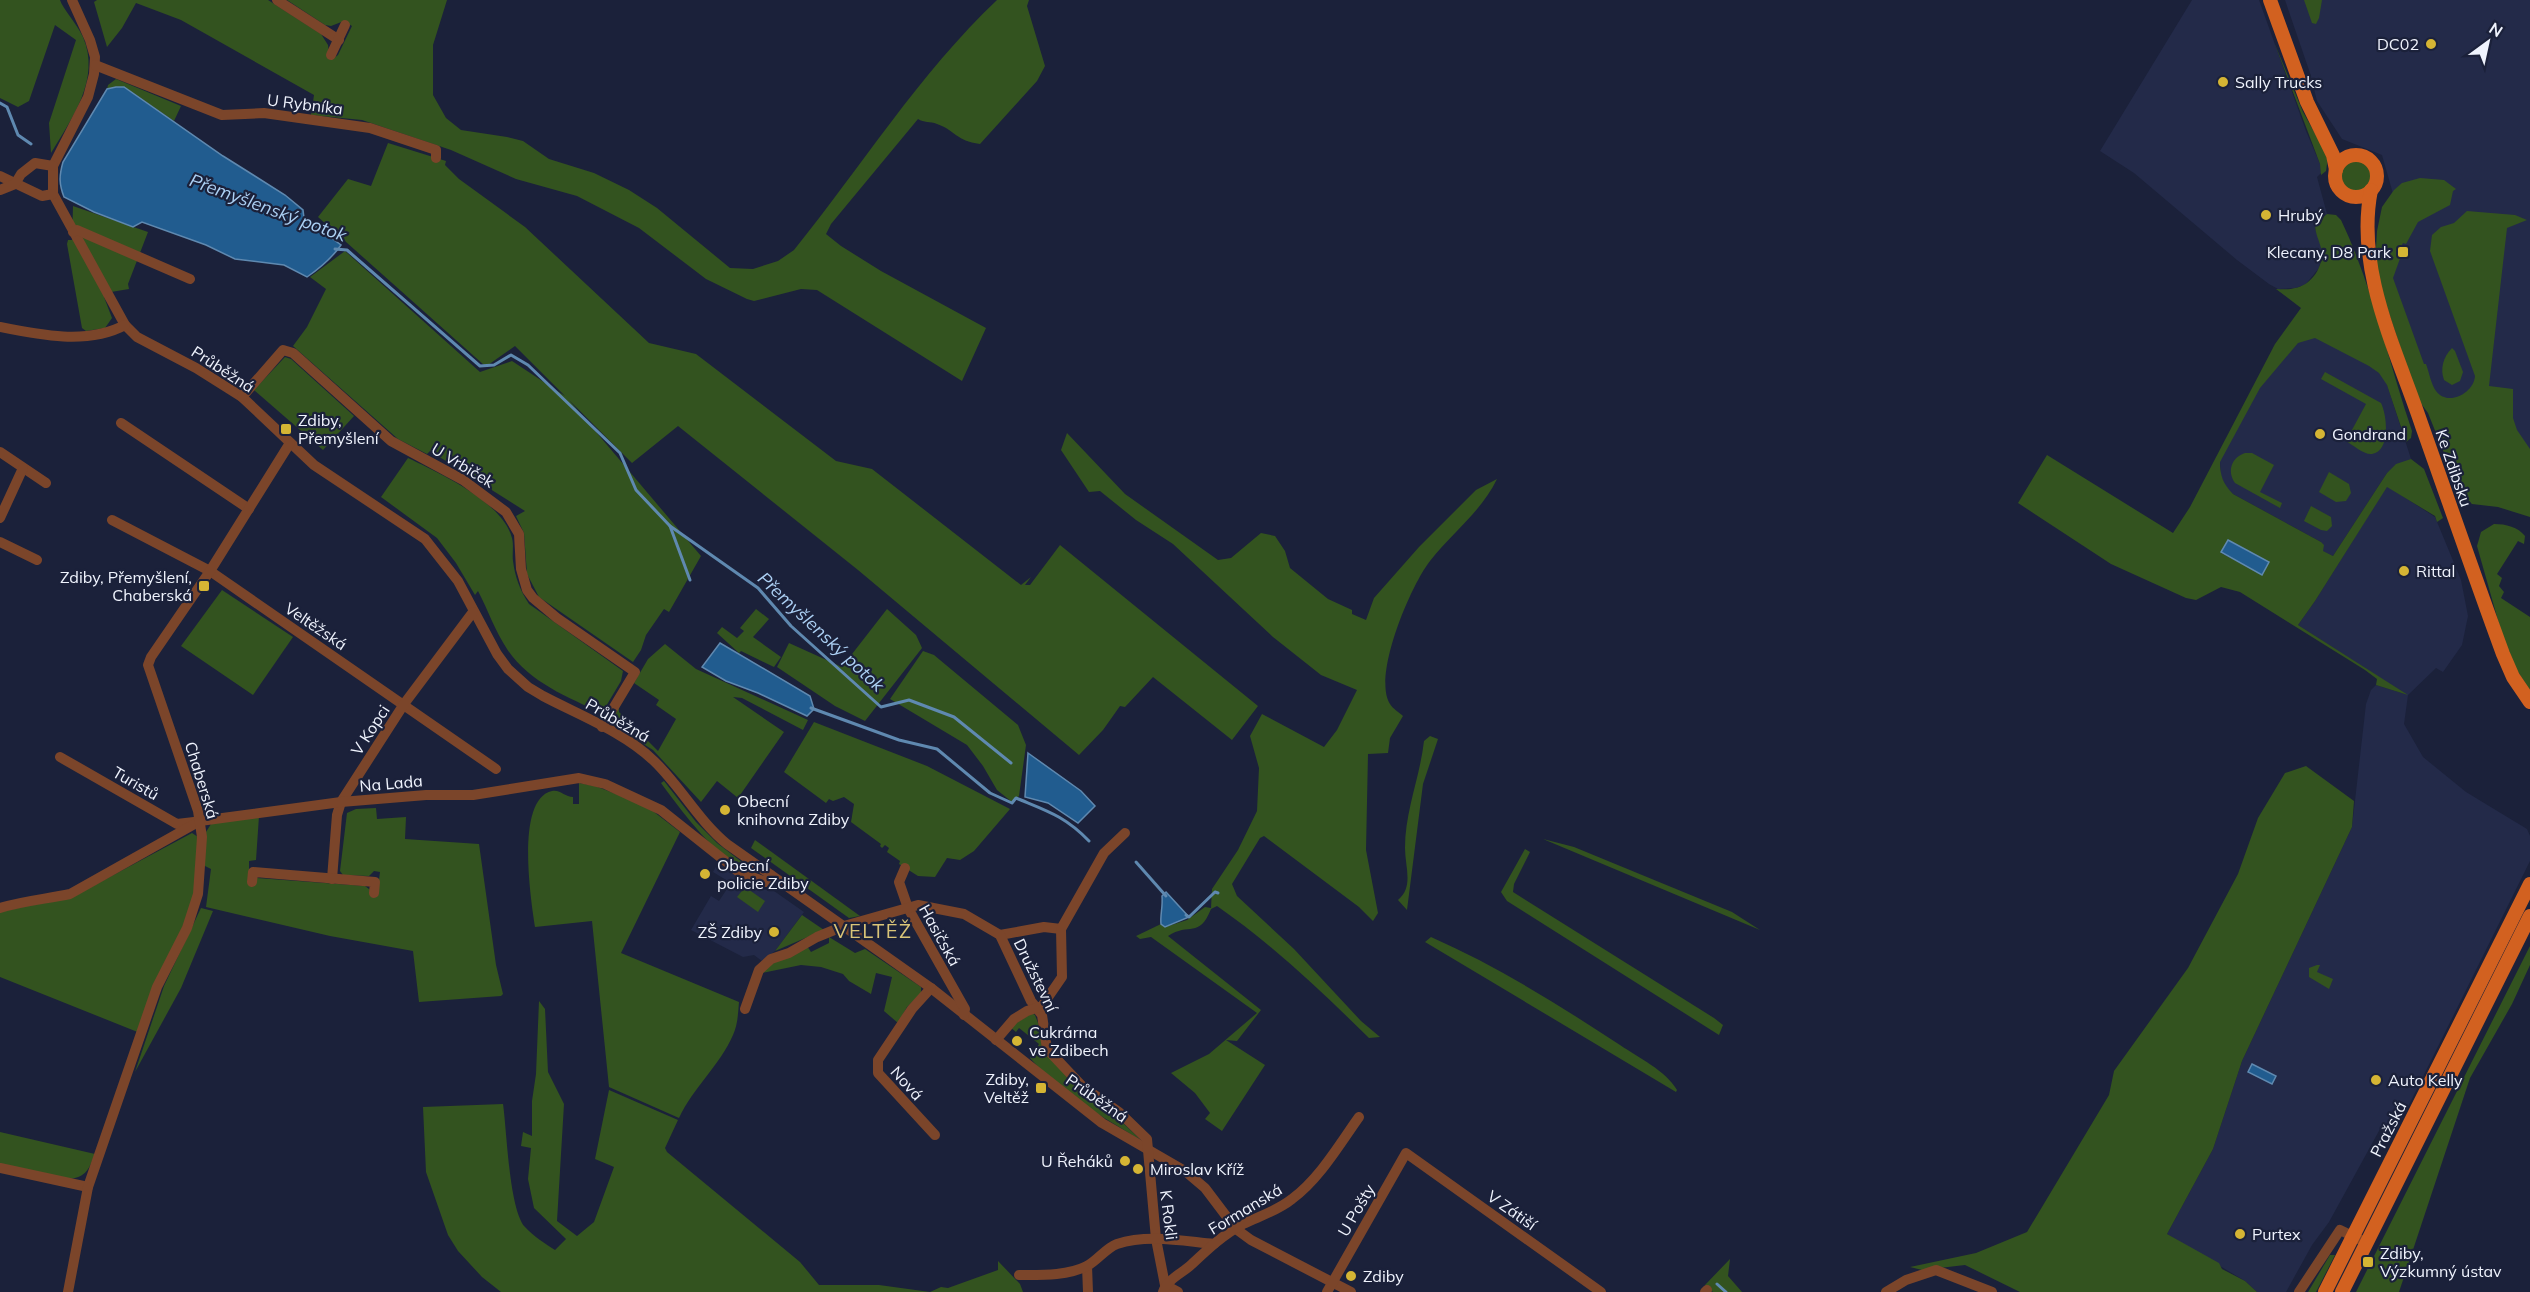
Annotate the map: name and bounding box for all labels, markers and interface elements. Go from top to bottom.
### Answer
north arrow [2458,12,2518,72]
text: N [2486,18,2507,41]
place label: DC02 [2377,34,2419,54]
marker: DC02 [2424,37,2438,51]
place label: Sally Trucks [2235,72,2322,92]
marker: Sally Trucks [2216,75,2230,89]
street label: U Rybníka [266,89,344,119]
water label: Přemyšlenský potok [187,168,350,247]
place label: Hrubý [2278,205,2324,225]
marker: Hrubý [2259,208,2273,222]
place label: Klecany, D8 Park [2267,242,2392,262]
marker: Klecany, D8 Park [2396,245,2410,259]
street label: Průběžná [188,341,258,397]
place label: Zdiby, Přemyšlení [298,410,380,448]
marker: Zdiby, Přemyšlení [279,422,293,436]
place label: Gondrand [2332,424,2406,444]
marker: Gondrand [2313,427,2327,441]
street label: Ke Zdibsku [2431,427,2477,509]
street label: U Vrbiček [428,438,499,492]
place label: Rittal [2416,561,2455,581]
marker: Rittal [2397,564,2411,578]
place label: Zdiby, Přemyšlení, Chaberská [60,567,192,605]
water label: Přemyšlenský potok [753,567,890,697]
marker: Zdiby, Přemyšlení, Chaberská [197,579,211,593]
street label: Veltěžská [281,598,351,654]
street label: Průběžná [582,694,654,746]
street label: V Kopci [346,701,394,759]
street label: Chaberská [181,739,223,821]
street label: Turistů [109,762,163,804]
street label: Na Lada [359,770,423,796]
place label: Obecní knihovna Zdiby [737,791,850,829]
marker: Obecní knihovna Zdiby [718,803,732,817]
place label: Obecní policie Zdiby [717,855,809,893]
marker: Obecní policie Zdiby [698,867,712,881]
street label: Hasičská [915,901,965,969]
district label: VELTĚŽ [834,918,912,943]
place label: ZŠ Zdiby [698,922,762,942]
marker: ZŠ Zdiby [767,925,781,939]
street label: Družstevní [1010,935,1063,1016]
place label: Cukrárna ve Zdibech [1029,1022,1109,1060]
marker: Cukrárna ve Zdibech [1010,1034,1024,1048]
street label: Nová [886,1062,928,1104]
place label: Zdiby, Veltěž [984,1069,1029,1107]
street label: Průběžná [1062,1069,1132,1127]
place label: Auto Kelly [2388,1070,2463,1090]
marker: Auto Kelly [2369,1073,2383,1087]
marker: Zdiby, Veltěž [1034,1081,1048,1095]
street label: Pražská [2366,1098,2410,1160]
place label: U Řeháků [1041,1151,1113,1171]
marker: U Řeháků [1118,1154,1132,1168]
place label: Miroslav Kříž [1150,1159,1244,1179]
marker: Miroslav Kříž [1131,1162,1145,1176]
street label: Formanská [1205,1179,1285,1239]
street label: U Pošty [1333,1180,1379,1240]
street label: V Zátiší [1483,1186,1541,1235]
street label: K Rokli [1156,1189,1182,1241]
place label: Purtex [2252,1224,2301,1244]
marker: Purtex [2233,1227,2247,1241]
place label: Zdiby, Výzkumný ústav [2380,1243,2502,1281]
marker: Zdiby, Výzkumný ústav [2361,1255,2375,1269]
place label: Zdiby [1363,1266,1404,1286]
marker: Zdiby [1344,1269,1358,1283]

